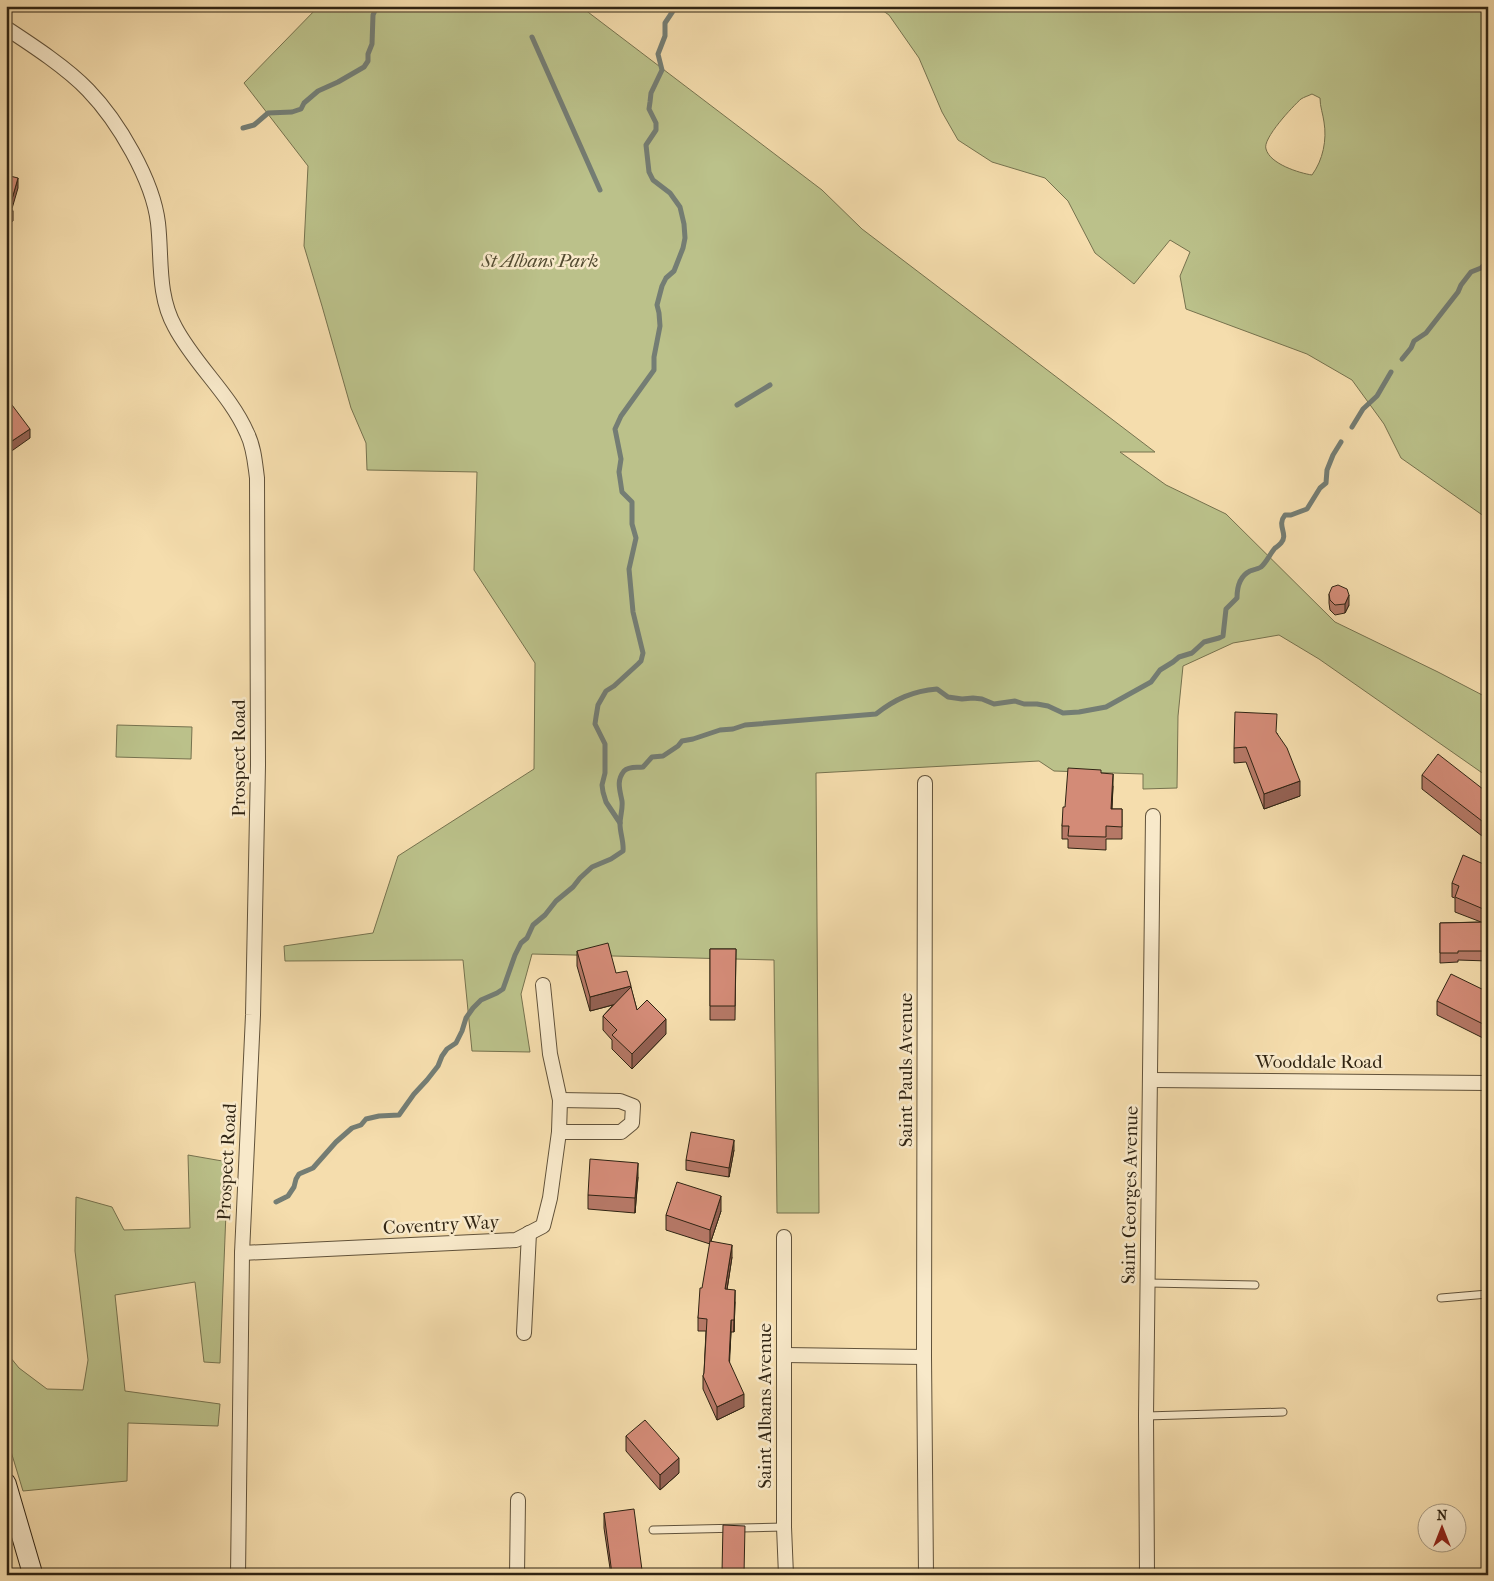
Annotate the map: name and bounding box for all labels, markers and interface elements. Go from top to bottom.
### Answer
park label: St Albans Park [481,250,599,272]
street label: Prospect Road [228,699,250,817]
street label: Saint Pauls Avenue [895,993,917,1147]
street label: Wooddale Road [1254,1051,1383,1073]
street label: Prospect Road [213,1102,241,1221]
street label: Saint Georges Avenue [1117,1106,1143,1284]
street label: Coventry Way [382,1211,501,1239]
street label: Saint Albans Avenue [754,1323,776,1489]
north arrow [1416,1504,1466,1554]
text: N [1437,1507,1448,1524]

